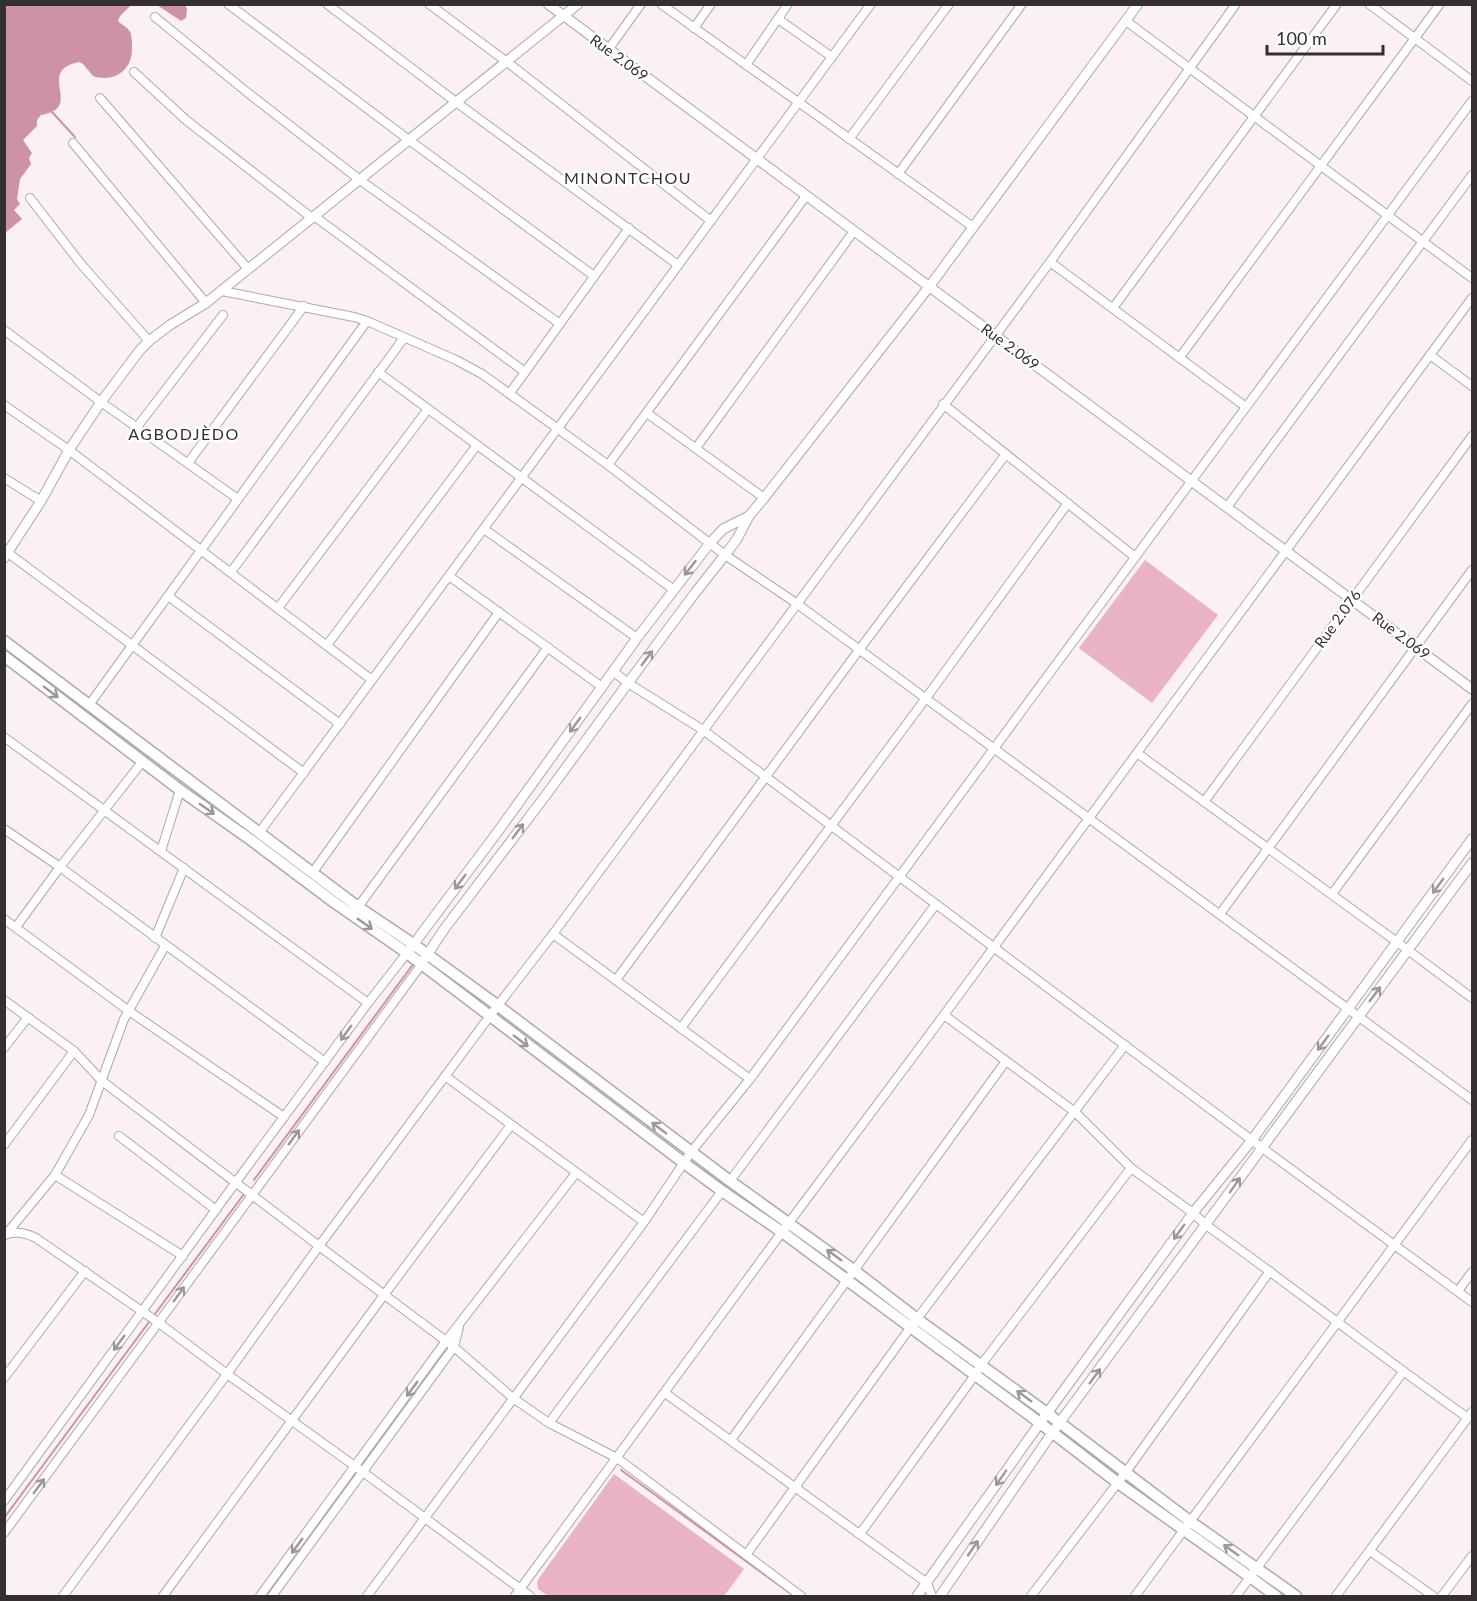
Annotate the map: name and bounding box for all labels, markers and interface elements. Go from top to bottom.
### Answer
scale bar [1267,18,1382,56]
text: 100 m [1276,27,1327,49]
street label: Rue 2.069 [587,30,652,84]
district label: MINONTCHOU [564,168,692,187]
street label: Rue 2.069 [978,319,1043,373]
district label: AGBODJÈDO [128,424,240,443]
one-way arrow [684,560,697,576]
street label: Rue 2.076 [1310,586,1364,651]
street label: Rue 2.069 [1369,608,1434,663]
one-way arrow [641,650,653,666]
one-way arrow [43,685,59,698]
one-way arrow [568,716,581,732]
one-way arrow [198,803,214,815]
one-way arrow [512,824,525,840]
one-way arrow [453,874,466,890]
one-way arrow [1432,878,1444,894]
one-way arrow [356,918,372,930]
one-way arrow [1369,986,1381,1002]
one-way arrow [339,1025,352,1041]
one-way arrow [512,1034,528,1047]
one-way arrow [1317,1035,1329,1051]
one-way arrow [652,1122,668,1134]
one-way arrow [288,1129,300,1145]
one-way arrow [1229,1177,1241,1193]
one-way arrow [1173,1223,1185,1239]
one-way arrow [826,1249,842,1261]
one-way arrow [173,1287,186,1303]
one-way arrow [113,1335,125,1351]
one-way arrow [1088,1368,1101,1384]
one-way arrow [406,1380,418,1396]
one-way arrow [1016,1390,1032,1403]
one-way arrow [995,1469,1007,1485]
one-way arrow [33,1478,45,1494]
one-way arrow [291,1538,303,1554]
one-way arrow [967,1541,979,1557]
one-way arrow [1224,1544,1240,1556]

